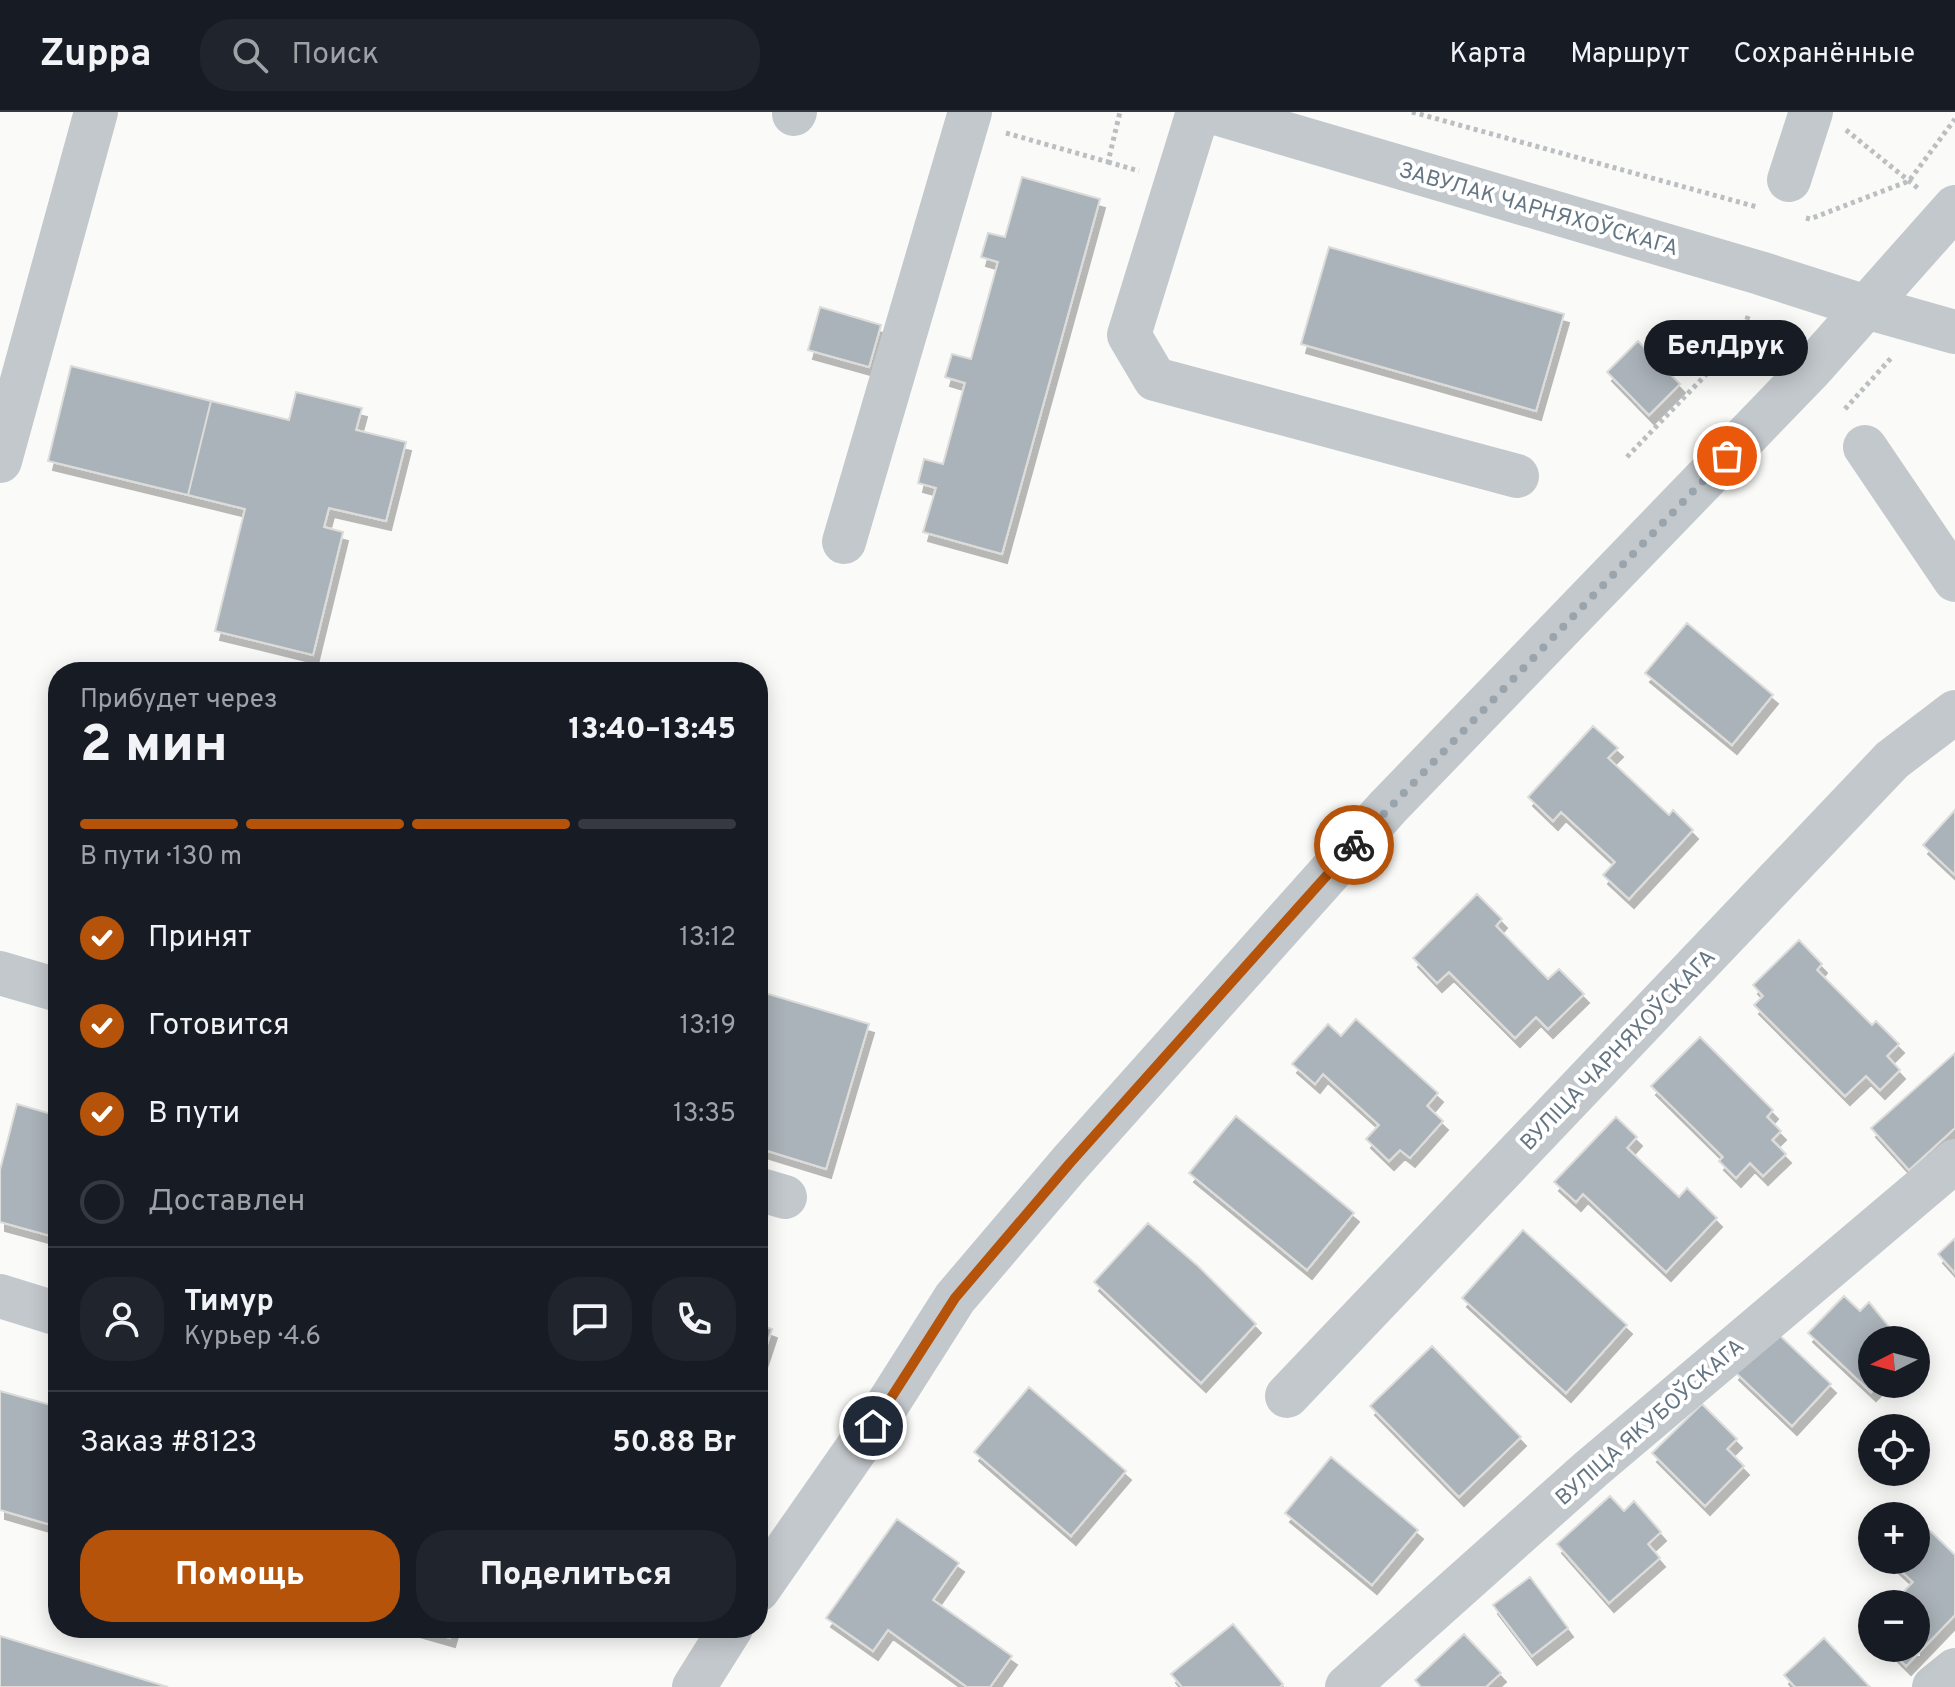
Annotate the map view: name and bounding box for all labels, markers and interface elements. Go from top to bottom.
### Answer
search box [200,19,760,91]
text: Zuppa [40,31,152,80]
icon: search [228,33,272,77]
text: Поиск [292,37,379,74]
text: Карта [1450,37,1526,73]
text: Маршрут [1570,37,1689,73]
text: Сохранённые [1733,37,1915,73]
street label: ЗАВУЛАК ЧАРНЯХОЎСКАГА [1395,155,1682,263]
callout: БелДрук [1645,320,1809,376]
text: БелДрук [1667,331,1785,364]
pin [1693,422,1761,490]
icon: bag [1705,434,1749,478]
text: Прибудет через [80,684,278,717]
text: 13:40–13:45 [569,712,736,749]
text: 2 мин [80,714,228,780]
courier [1314,805,1394,885]
icon: bike [1332,823,1376,867]
text: В пути · 130 m [80,841,242,874]
icon: check [80,916,124,960]
text: Принят [148,920,252,957]
text: 13:12 [679,922,736,955]
street label: ВУЛІЦА ЧАРНЯХОЎСКАГА [1513,942,1722,1157]
icon: check [80,1004,124,1048]
text: Готовится [148,1008,290,1045]
text: 13:19 [680,1010,736,1043]
icon: check [80,1092,124,1136]
text: В пути [148,1096,240,1133]
text: 13:35 [673,1098,736,1131]
text: Доставлен [148,1184,305,1221]
button: person [80,1277,164,1361]
button: chat [548,1277,632,1361]
button: phone [652,1277,736,1361]
text: Тимур [184,1284,274,1321]
text: Курьер · 4.6 [184,1321,321,1354]
north arrow [1858,1326,1930,1398]
map controls [1858,1326,1930,1662]
street label: ВУЛІЦА ЯКУБОЎСКАГА [1549,1331,1751,1512]
pin [839,1392,907,1460]
icon: home [851,1404,895,1448]
button: locate [1858,1414,1930,1486]
text: Заказ #8123 [80,1425,257,1462]
text: 50.88 Br [612,1425,736,1462]
button: + [1858,1502,1930,1574]
button: Помощь [80,1530,400,1622]
button: Поделиться [416,1530,736,1622]
button: − [1858,1590,1930,1662]

